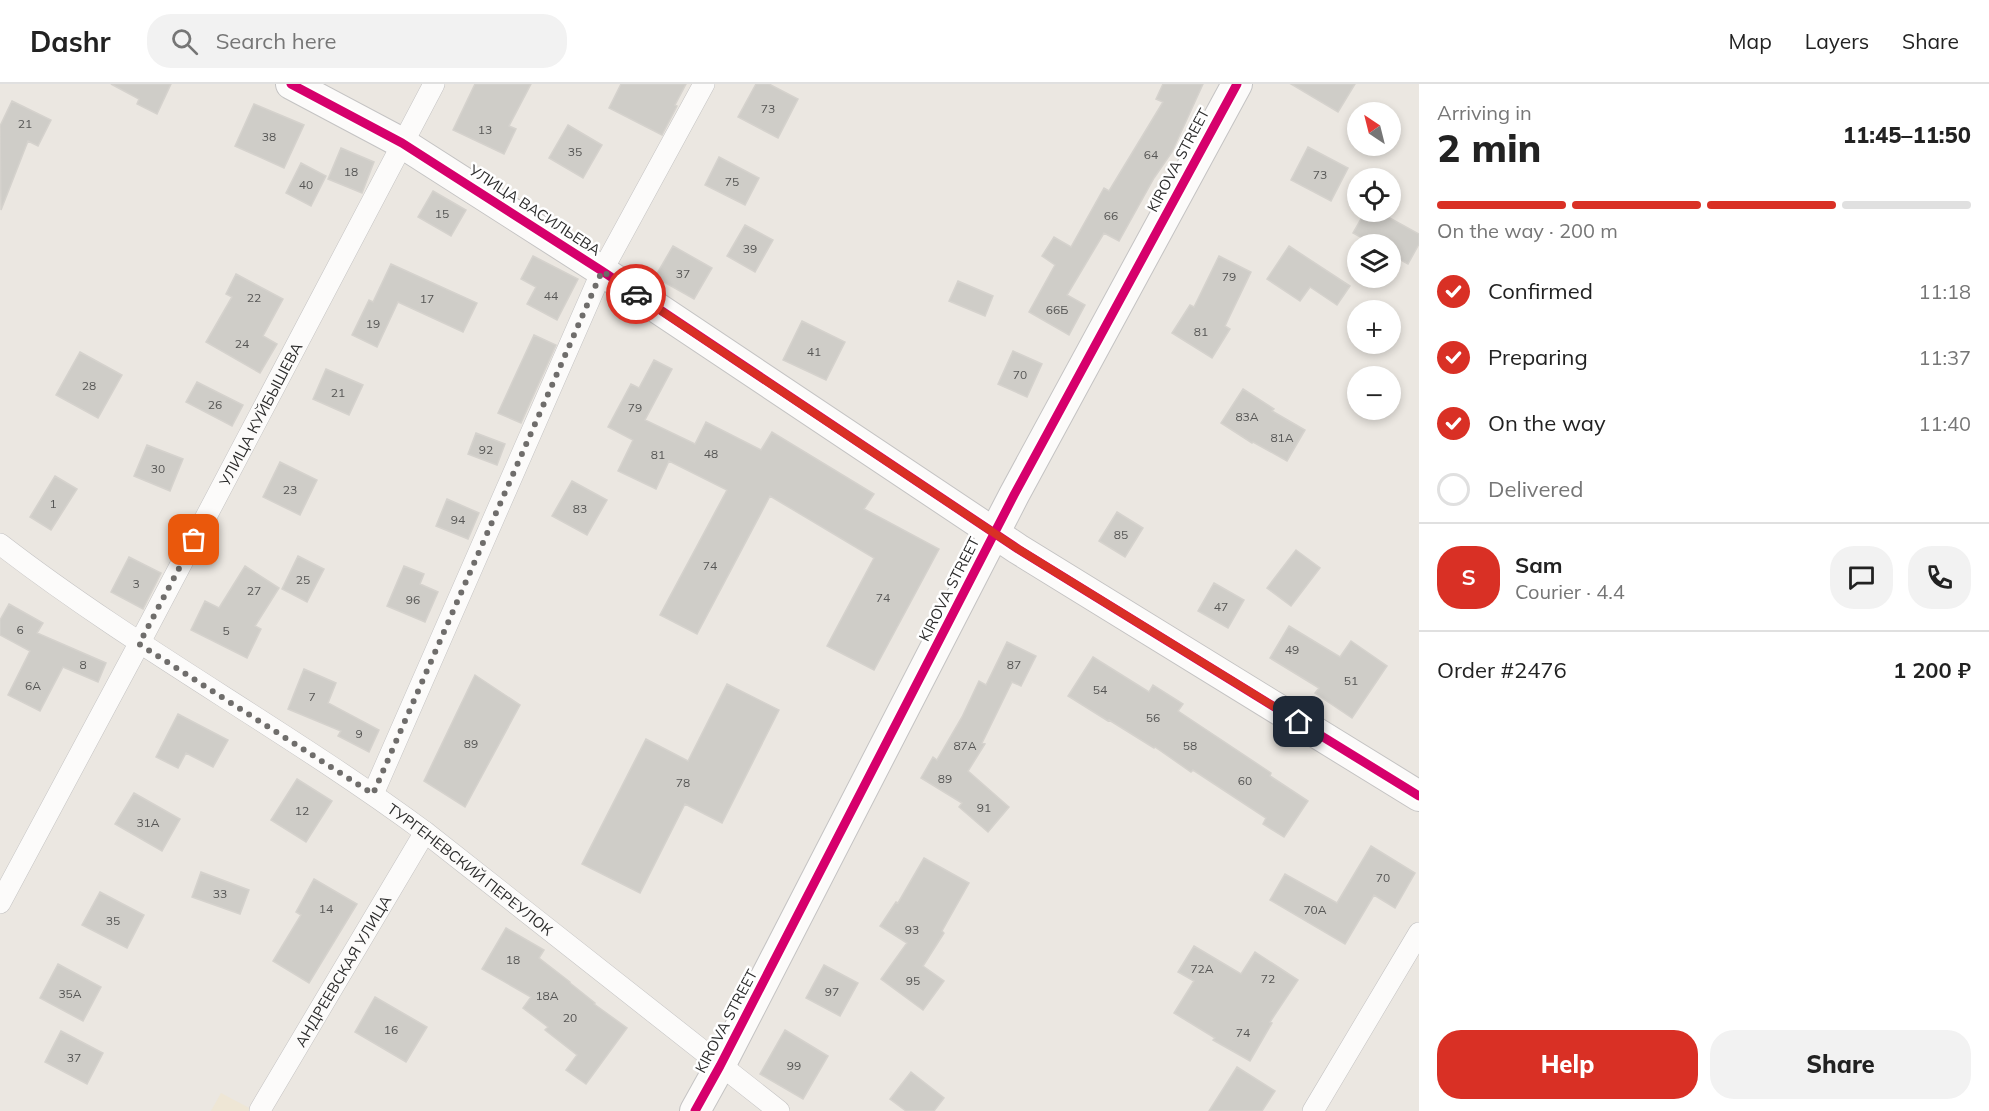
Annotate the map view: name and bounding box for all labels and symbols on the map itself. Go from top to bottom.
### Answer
house number: 73 [761,101,775,116]
north arrow [1347,102,1401,156]
street label: KIROVA STREET [1143,105,1213,215]
house number: 21 [18,116,32,131]
house number: 13 [478,122,492,137]
house number: 38 [262,129,276,144]
house number: 35 [568,144,582,159]
house number: 64 [1144,147,1158,162]
street label: УЛИЦА ВАСИЛЬЕВА [465,160,604,260]
house number: 18 [344,164,358,179]
house number: 73 [1313,167,1327,182]
house number: 75 [725,174,739,189]
house number: 40 [299,177,313,192]
house number: 15 [435,206,449,221]
house number: 66 [1104,208,1118,223]
house number: 39 [743,241,757,256]
courier [606,264,666,324]
house number: 37 [676,266,690,281]
house number: 79 [1222,269,1236,284]
house number: 44 [544,288,558,303]
house number: 22 [247,290,261,305]
house number: 17 [420,291,434,306]
house number: 66Б [1046,302,1068,317]
house number: 19 [366,316,380,331]
house number: 81 [1194,324,1208,339]
house number: 24 [235,336,249,351]
street label: УЛИЦА КУЙБЫШЕВА [214,339,306,490]
house number: 41 [807,344,821,359]
house number: 70 [1013,367,1027,382]
house number: 28 [82,378,96,393]
house number: 21 [331,385,345,400]
house number: 26 [208,397,222,412]
house number: 79 [628,400,642,415]
house number: 83А [1235,409,1259,424]
house number: 81А [1270,430,1294,445]
house number: 92 [479,442,493,457]
house number: 48 [704,446,718,461]
house number: 81 [651,447,665,462]
house number: 30 [151,461,165,476]
house number: 23 [283,482,297,497]
house number: 1 [49,496,57,511]
house number: 83 [573,501,587,516]
house number: 94 [451,512,465,527]
pin [168,514,219,565]
house number: 85 [1114,527,1128,542]
street label: KIROVA STREET [914,534,984,644]
house number: 74 [703,558,717,573]
house number: 25 [296,572,310,587]
house number: 3 [132,576,140,591]
house number: 27 [247,583,261,598]
house number: 74 [876,590,890,605]
house number: 96 [406,592,420,607]
house number: 47 [1214,599,1228,614]
house number: 6 [16,622,24,637]
house number: 5 [222,623,230,638]
house number: 49 [1285,642,1299,657]
house number: 8 [79,657,87,672]
house number: 87 [1007,657,1021,672]
house number: 51 [1344,673,1358,688]
house number: 6А [25,678,41,693]
house number: 54 [1093,682,1107,697]
house number: 7 [308,689,316,704]
pin [1273,696,1324,747]
house number: 56 [1146,710,1160,725]
house number: 9 [355,726,363,741]
house number: 89 [464,736,478,751]
house number: 87А [953,738,977,753]
house number: 58 [1183,738,1197,753]
house number: 89 [938,771,952,786]
house number: 60 [1238,773,1252,788]
house number: 78 [676,775,690,790]
street label: ТУРГЕНЕВСКИЙ ПЕРЕУЛОК [384,799,557,939]
house number: 91 [977,800,991,815]
house number: 12 [295,803,309,818]
house number: 31А [136,815,160,830]
house number: 70 [1376,870,1390,885]
house number: 33 [213,886,227,901]
street label: АНДРЕЕВСКАЯ УЛИЦА [290,891,395,1050]
house number: 14 [319,901,333,916]
house number: 70А [1303,902,1327,917]
house number: 35 [106,913,120,928]
house number: 93 [905,922,919,937]
house number: 18 [506,952,520,967]
house number: 72А [1190,961,1214,976]
street label: KIROVA STREET [691,966,761,1076]
house number: 72 [1261,971,1275,986]
house number: 95 [906,973,920,988]
house number: 97 [825,984,839,999]
house number: 35А [58,986,82,1001]
house number: 18А [535,988,559,1003]
house number: 20 [563,1010,577,1025]
house number: 16 [384,1022,398,1037]
house number: 74 [1236,1025,1250,1040]
house number: 37 [67,1050,81,1065]
house number: 99 [787,1058,801,1073]

